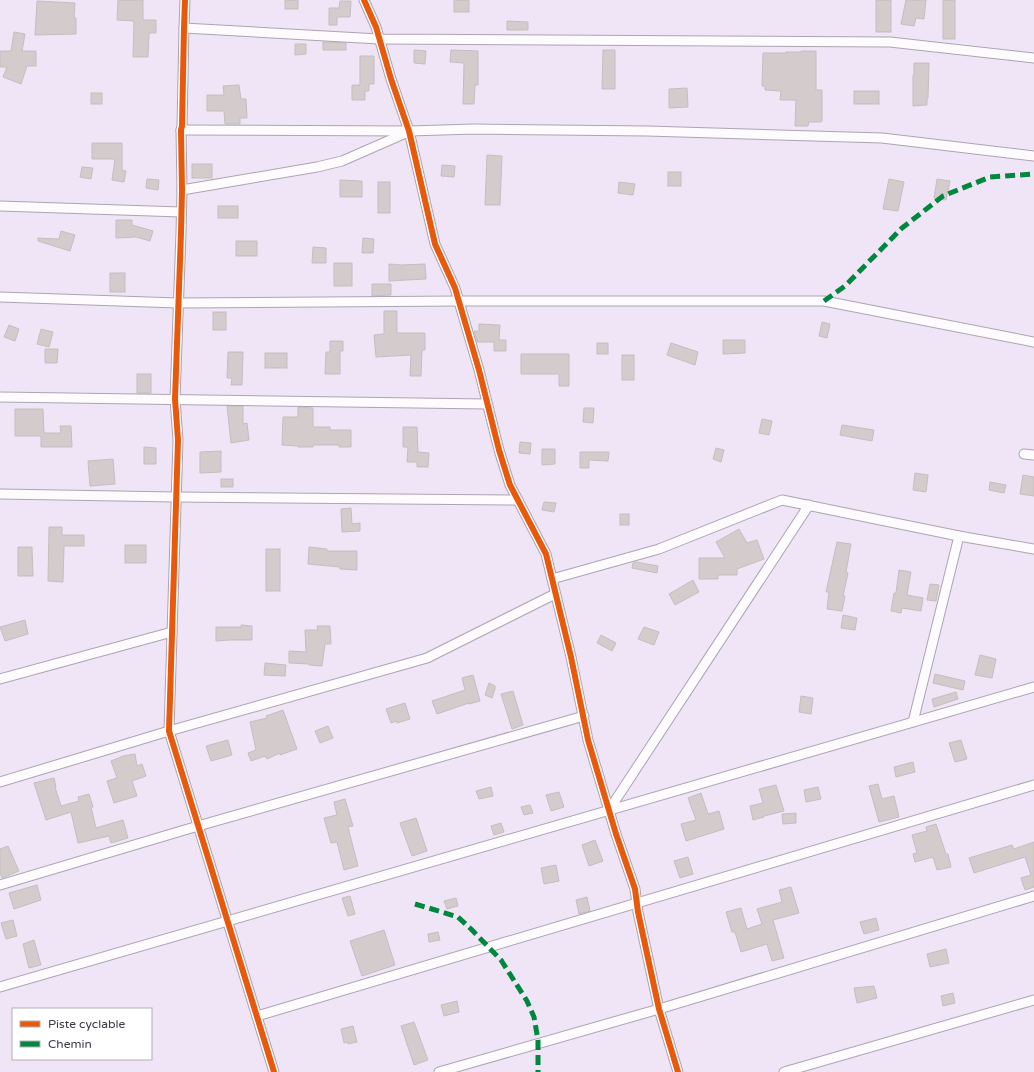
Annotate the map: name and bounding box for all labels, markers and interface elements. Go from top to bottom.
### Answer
legend [12,1008,152,1060]
text: Piste cyclable [48,1017,126,1031]
text: Chemin [48,1037,92,1051]

